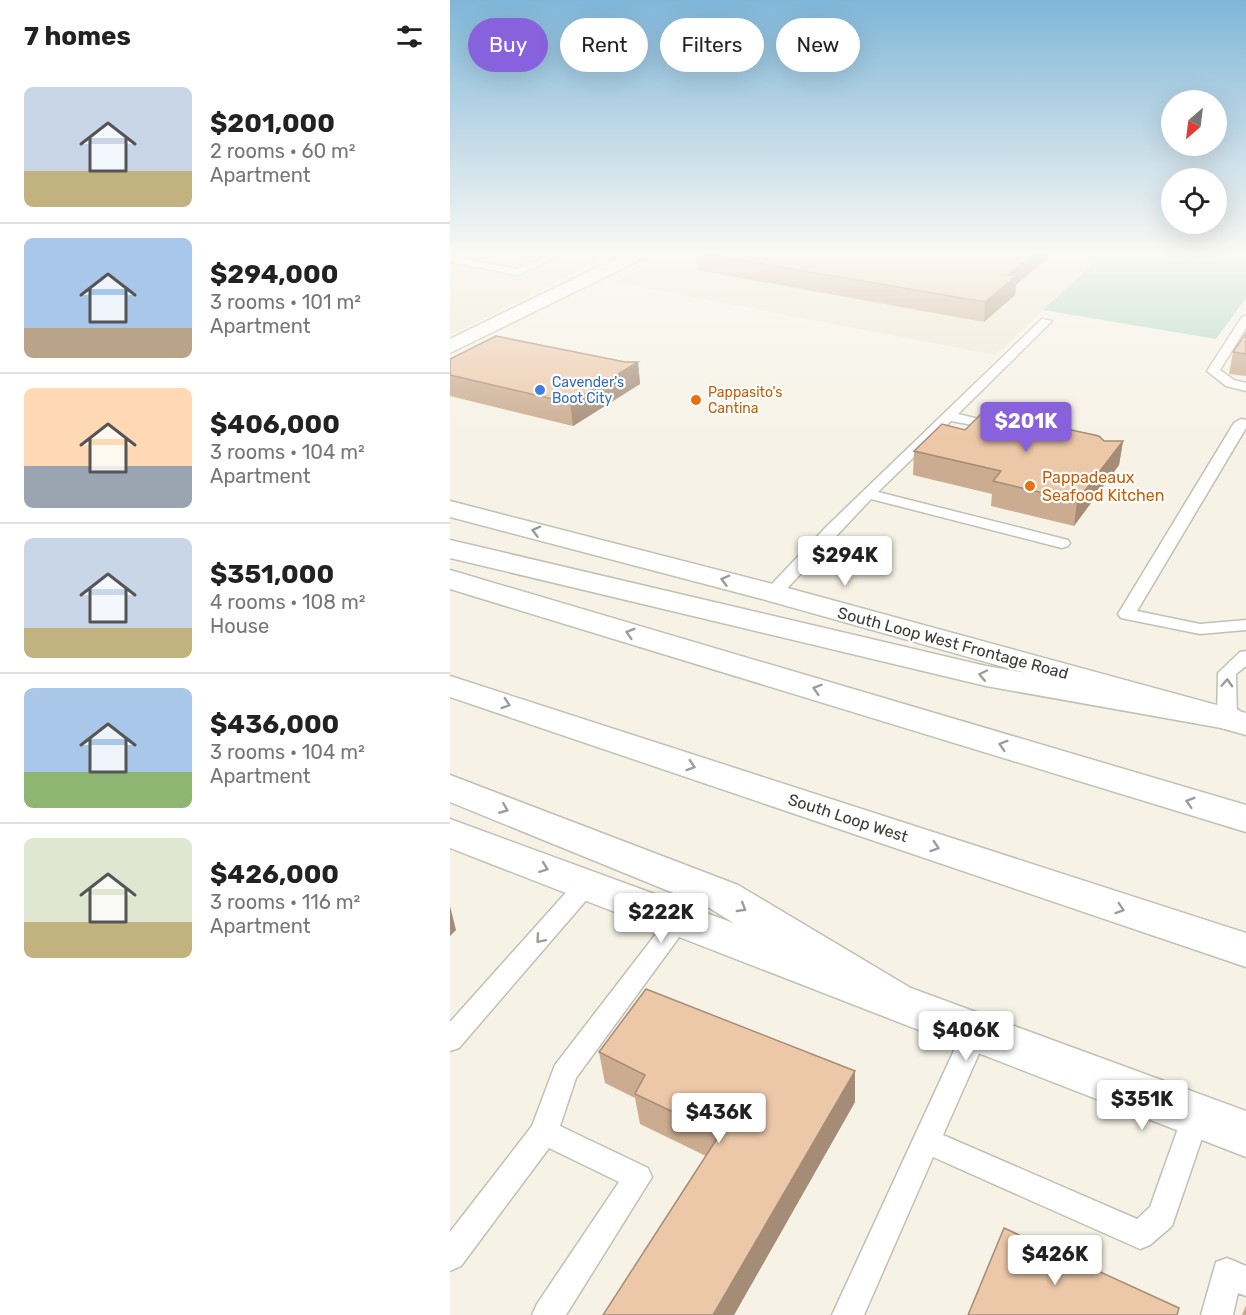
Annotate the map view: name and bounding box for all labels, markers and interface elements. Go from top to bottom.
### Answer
chip: Buy [468,18,548,72]
chip: Rent [560,18,648,72]
chip: Filters [660,18,764,72]
chip: New [776,18,860,72]
icon: filters [393,20,426,53]
text: 7 homes [24,21,131,52]
north arrow [1161,90,1227,156]
map controls [1161,90,1227,234]
text: $201,000 [210,108,335,139]
icon: home [72,111,144,183]
text: 2 rooms · 60 m² [210,139,356,163]
text: Apartment [210,163,311,187]
button: locate [1161,168,1227,234]
text: $294,000 [210,259,338,290]
icon: home [72,262,144,334]
text: 3 rooms · 101 m² [210,290,361,314]
text: Apartment [210,314,311,338]
place label: Cavender's Boot City [552,374,624,407]
marker: Cavender's Boot City [533,383,547,397]
place label: Pappasito's Cantina [708,384,783,417]
marker: Pappasito's Cantina [689,393,703,407]
pin: $201K [984,402,1068,453]
text: $406,000 [210,409,340,440]
text: $201K [994,409,1058,433]
icon: home [72,412,144,484]
text: 3 rooms · 104 m² [210,440,365,464]
text: Apartment [210,464,311,488]
place label: Pappadeaux Seafood Kitchen [1042,468,1164,505]
marker: Pappadeaux Seafood Kitchen [1023,479,1037,493]
one-way arrow [531,525,541,538]
pin: $294K [803,536,887,587]
text: $294K [812,543,878,567]
text: $351,000 [210,559,334,590]
icon: home [72,562,144,634]
one-way arrow [720,575,731,587]
text: 4 rooms · 108 m² [210,590,366,614]
street label: South Loop West Frontage Road [836,603,1070,683]
text: House [210,614,269,638]
one-way arrow [625,628,636,640]
one-way arrow [978,670,988,683]
one-way arrow [1221,678,1234,687]
one-way arrow [812,684,823,696]
one-way arrow [500,697,510,709]
text: $436,000 [210,709,339,740]
icon: home [72,712,144,784]
text: 3 rooms · 104 m² [210,740,365,764]
one-way arrow [998,740,1009,753]
one-way arrow [685,758,696,771]
text: Apartment [210,764,311,788]
street label: South Loop West [786,790,910,846]
one-way arrow [1185,797,1196,809]
one-way arrow [498,802,509,814]
one-way arrow [929,840,940,852]
text: $426,000 [210,859,339,890]
one-way arrow [538,861,549,873]
icon: home [72,862,144,934]
text: 3 rooms · 116 m² [210,890,360,914]
pin: $222K [619,893,703,944]
text: $222K [628,900,694,924]
one-way arrow [736,901,746,913]
one-way arrow [1114,901,1125,914]
text: Apartment [210,914,311,938]
one-way arrow [536,932,547,943]
pin: $406K [924,1011,1008,1062]
text: $406K [933,1018,999,1042]
pin: $351K [1100,1080,1184,1131]
text: $351K [1111,1087,1173,1111]
pin: $436K [677,1093,761,1144]
text: $436K [686,1100,752,1124]
pin: $426K [1013,1235,1097,1286]
text: $426K [1022,1242,1088,1266]

